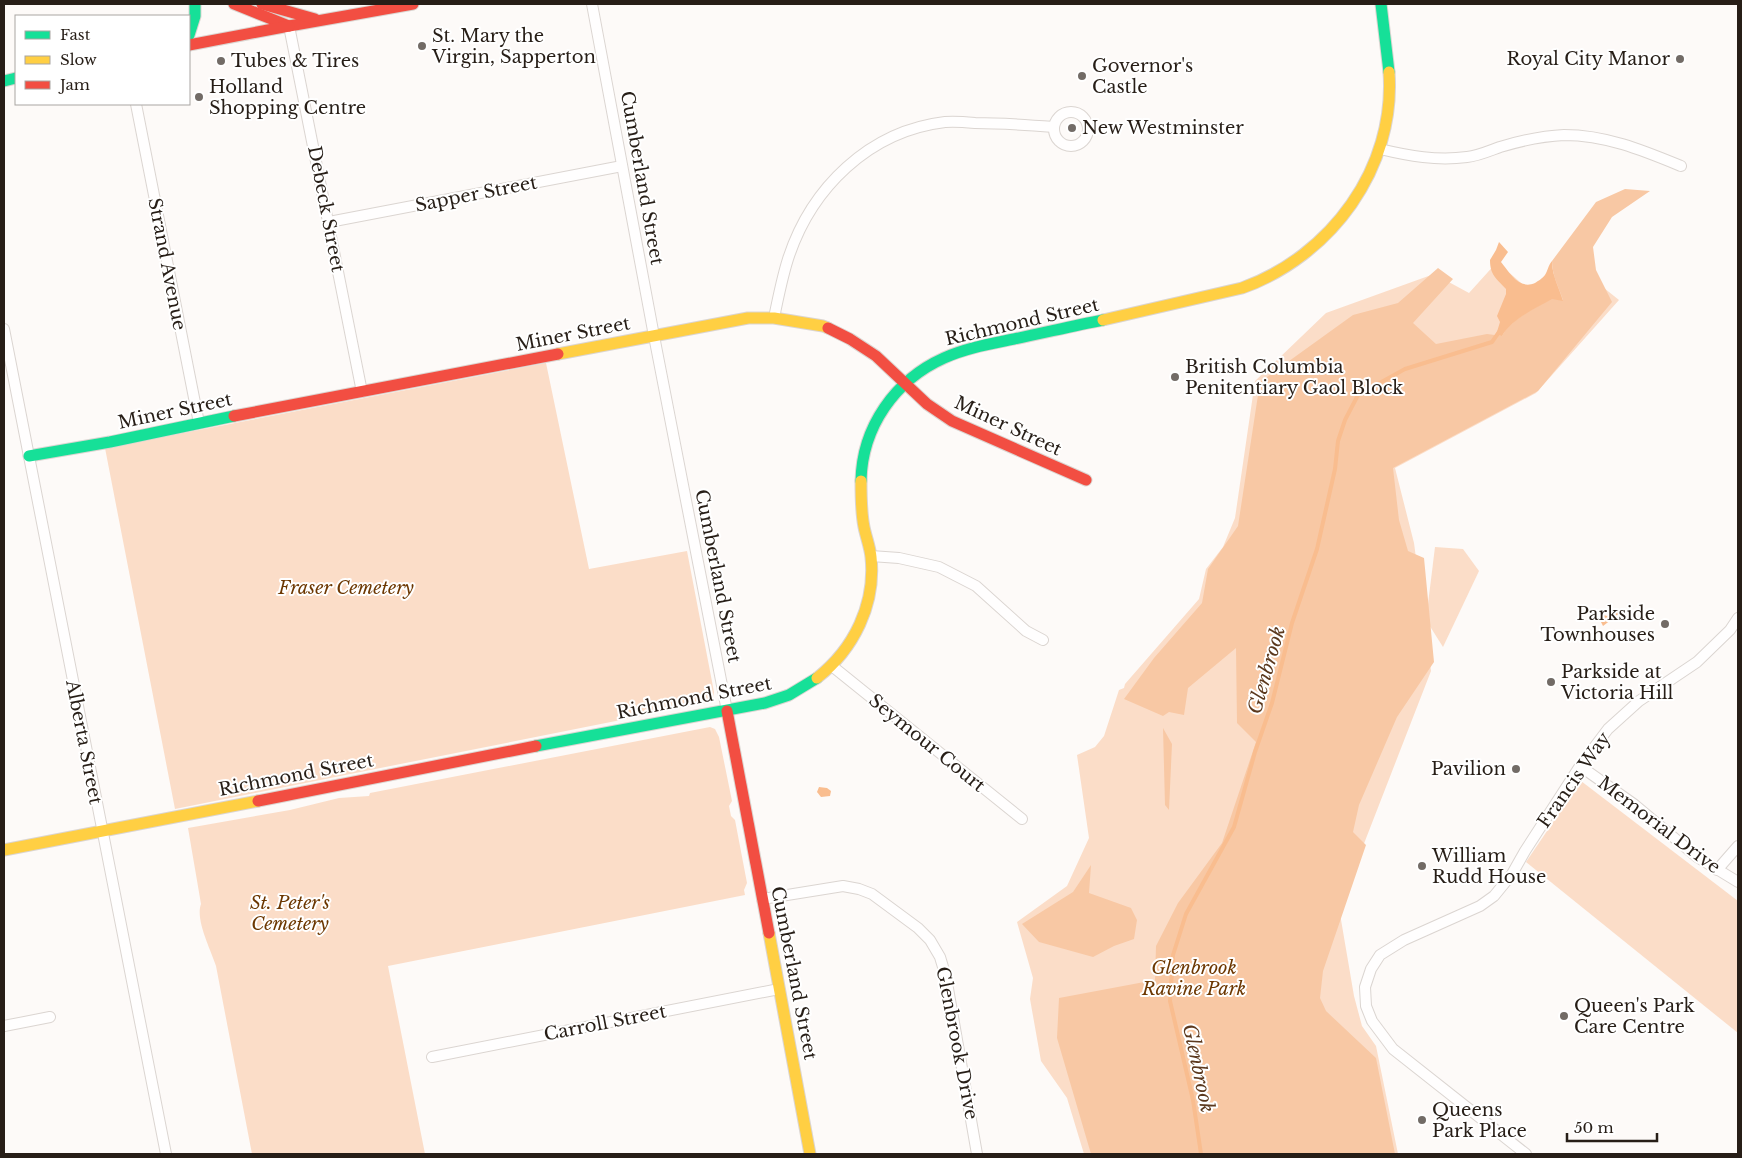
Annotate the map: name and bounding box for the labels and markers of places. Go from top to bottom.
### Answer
place label: St. Mary the Virgin, Sapperton [431,25,596,68]
marker: St. Mary the Virgin, Sapperton [416,40,428,52]
place label: Royal City Manor [1506,48,1670,70]
place label: Tubes & Tires [231,50,359,72]
marker: Royal City Manor [1674,53,1686,65]
marker: Tubes & Tires [215,55,227,67]
place label: Governor's Castle [1092,55,1193,98]
marker: Governor's Castle [1076,70,1088,82]
place label: Holland Shopping Centre [209,76,366,119]
marker: Holland Shopping Centre [193,91,205,103]
place label: New Westminster [1082,117,1244,139]
marker: New Westminster [1066,122,1078,134]
place label: British Columbia Penitentiary Gaol Block [1185,356,1403,399]
marker: British Columbia Penitentiary Gaol Block [1169,371,1181,383]
place label: Parkside Townhouses [1541,603,1655,646]
marker: Parkside Townhouses [1659,618,1671,630]
place label: Parkside at Victoria Hill [1560,661,1674,704]
marker: Parkside at Victoria Hill [1545,676,1557,688]
place label: Pavilion [1431,758,1506,780]
marker: Pavilion [1510,763,1522,775]
place label: William Rudd House [1431,845,1546,888]
marker: William Rudd House [1416,860,1428,872]
place label: Queen's Park Care Centre [1574,995,1695,1038]
marker: Queen's Park Care Centre [1558,1010,1570,1022]
place label: Queens Park Place [1432,1099,1527,1142]
marker: Queens Park Place [1416,1114,1428,1126]

